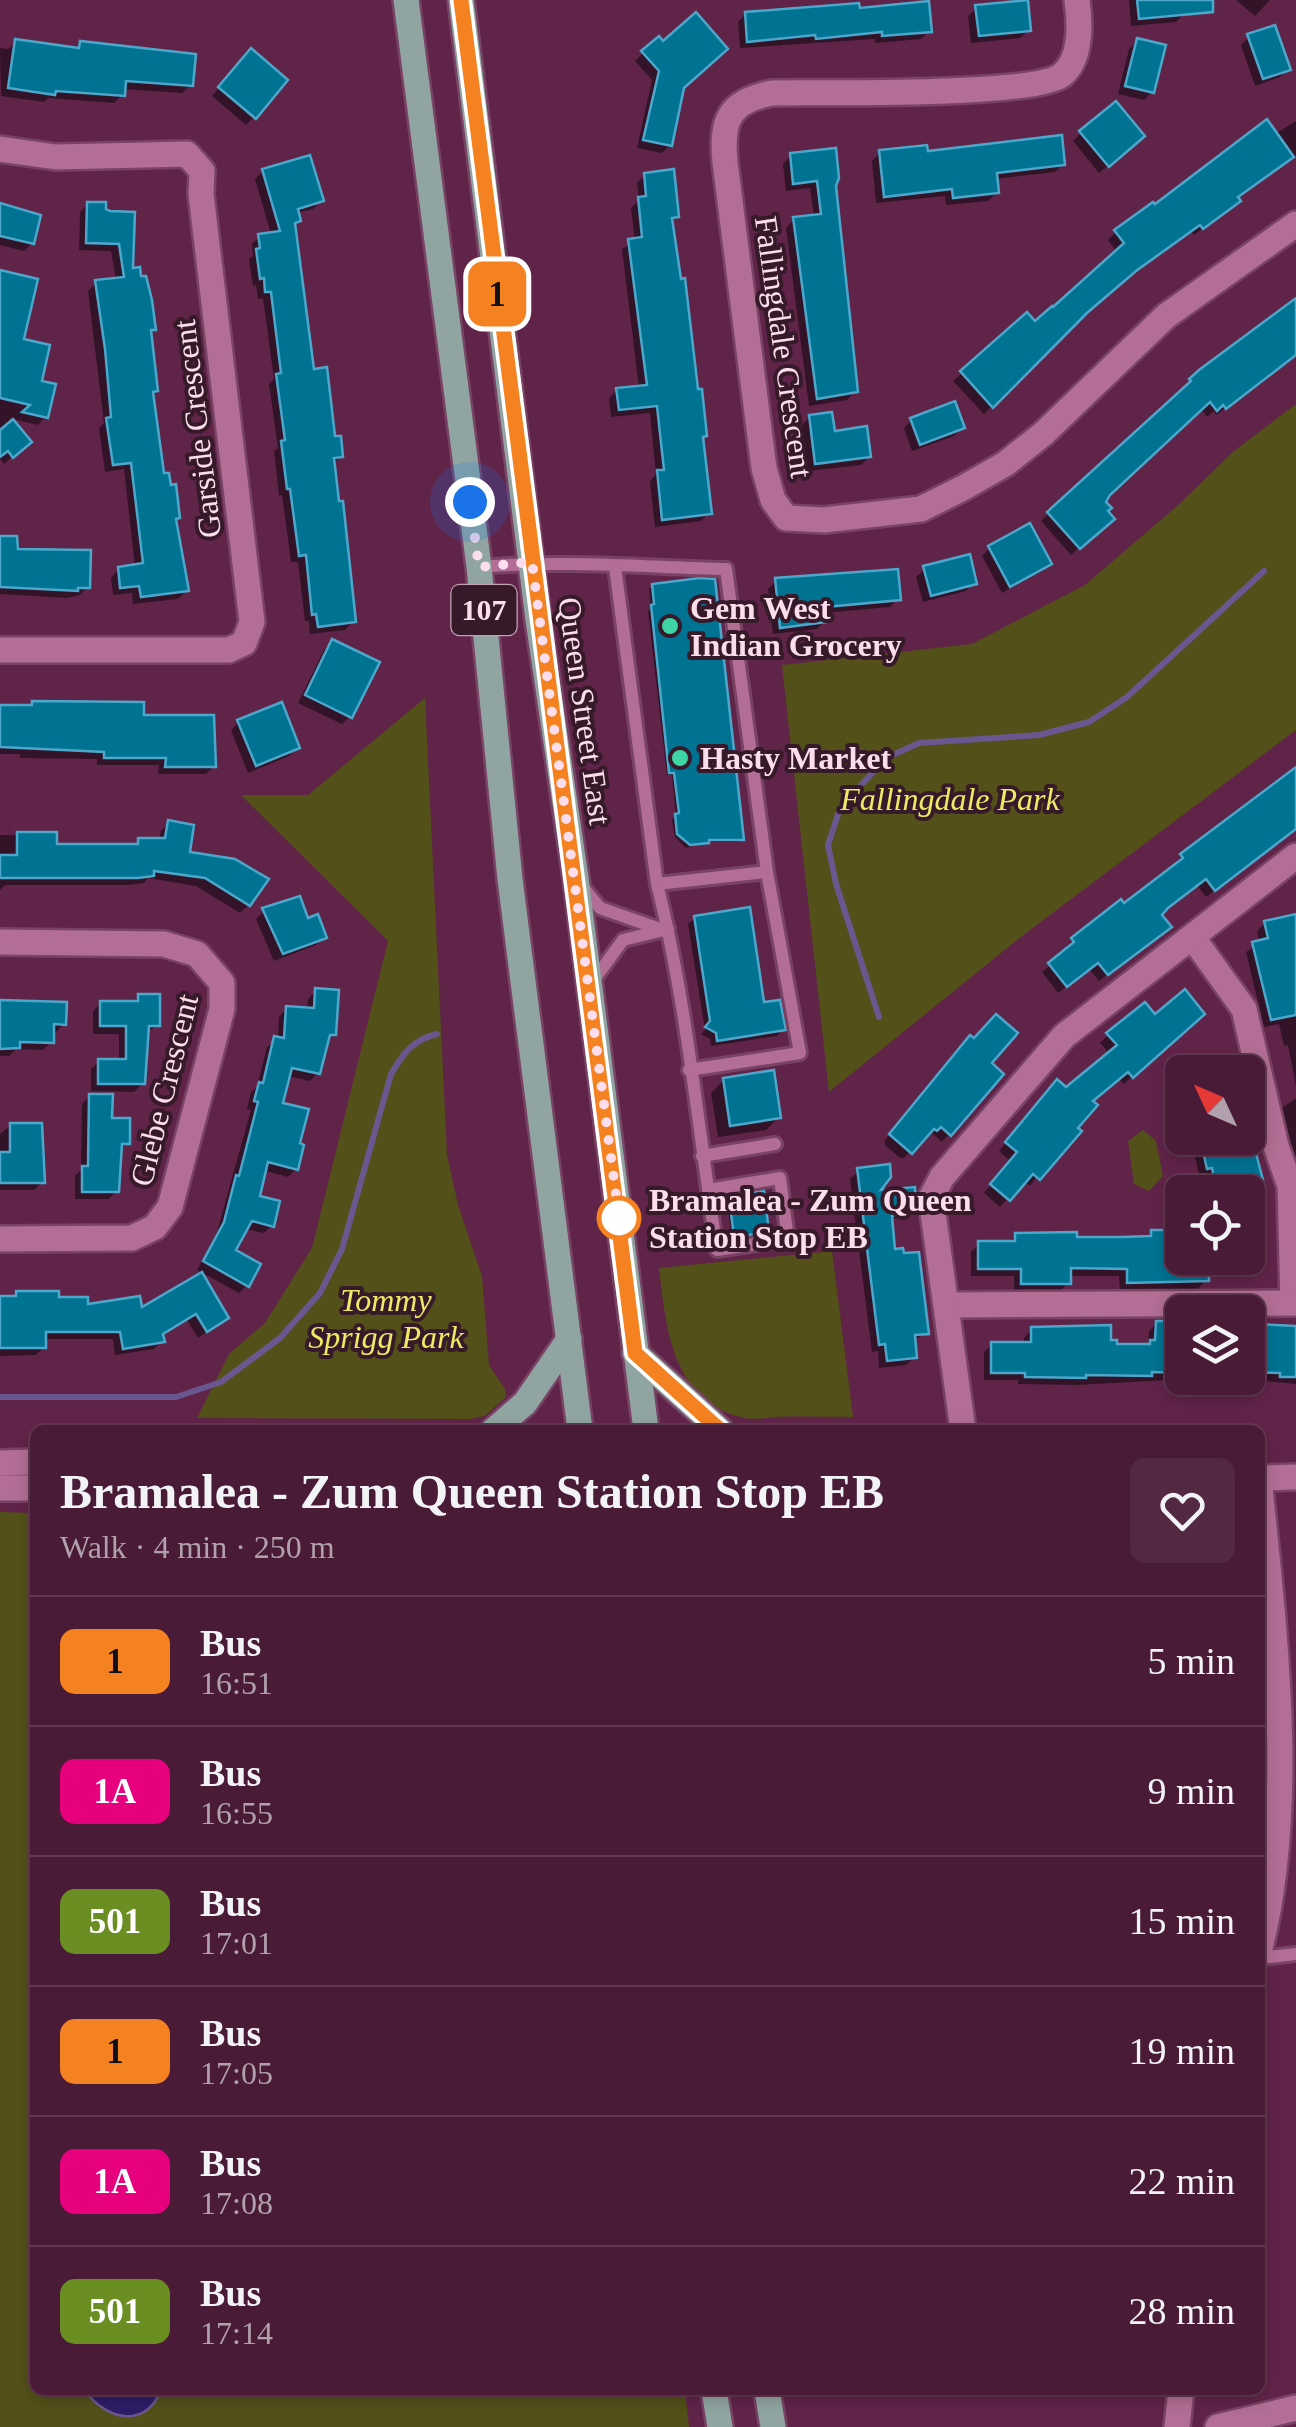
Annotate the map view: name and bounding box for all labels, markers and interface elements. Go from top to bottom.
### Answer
street label: Fallingdale Crescent [748,214,820,480]
line badge: 1 [464,262,530,326]
text: 1 [488,275,506,314]
street label: Garside Crescent [166,318,228,540]
your location [445,477,495,527]
road number: 107 [452,585,516,635]
place label: Gem West Indian Grocery [690,590,902,663]
street label: Queen Street East [551,595,619,827]
marker: Gem West Indian Grocery [659,615,681,637]
place label: Hasty Market [700,740,891,776]
marker: Hasty Market [669,747,691,769]
park label: Fallingdale Park [839,781,1061,817]
street label: Glebe Crescent [123,990,205,1190]
north arrow [1165,1055,1265,1155]
map controls [1165,1055,1265,1395]
button: locate [1165,1175,1265,1275]
place label: Bramalea - Zum Queen Station Stop EB [649,1182,972,1255]
marker: Bramalea - Zum Queen Station Stop EB [598,1197,640,1239]
park label: Tommy Sprigg Park [308,1282,465,1355]
button: layers [1165,1295,1265,1395]
button: heart [1130,1458,1235,1563]
text: Bramalea - Zum Queen Station Stop EB [60,1465,884,1518]
text: Walk · 4 min · 250 m [60,1529,335,1565]
text: Bus [200,1622,261,1664]
text: 5 min [1147,1640,1235,1682]
text: 1 [106,1642,124,1681]
text: 16:51 [200,1665,273,1701]
text: Bus [200,1752,261,1794]
text: 9 min [1147,1770,1235,1812]
text: 1A [94,1772,136,1811]
text: 16:55 [200,1795,273,1831]
text: Bus [200,1882,261,1924]
text: 15 min [1128,1900,1235,1942]
text: 501 [89,1902,141,1941]
text: 17:01 [200,1925,273,1961]
text: Bus [200,2012,261,2054]
text: 19 min [1128,2030,1235,2072]
text: 1 [106,2032,124,2071]
text: 17:05 [200,2055,273,2091]
text: Bus [200,2142,261,2184]
text: 22 min [1128,2160,1235,2202]
text: 1A [94,2162,136,2201]
text: 17:08 [200,2185,273,2221]
text: Bus [200,2272,261,2314]
text: 28 min [1128,2290,1235,2332]
text: 501 [89,2292,141,2331]
text: 17:14 [200,2315,273,2351]

